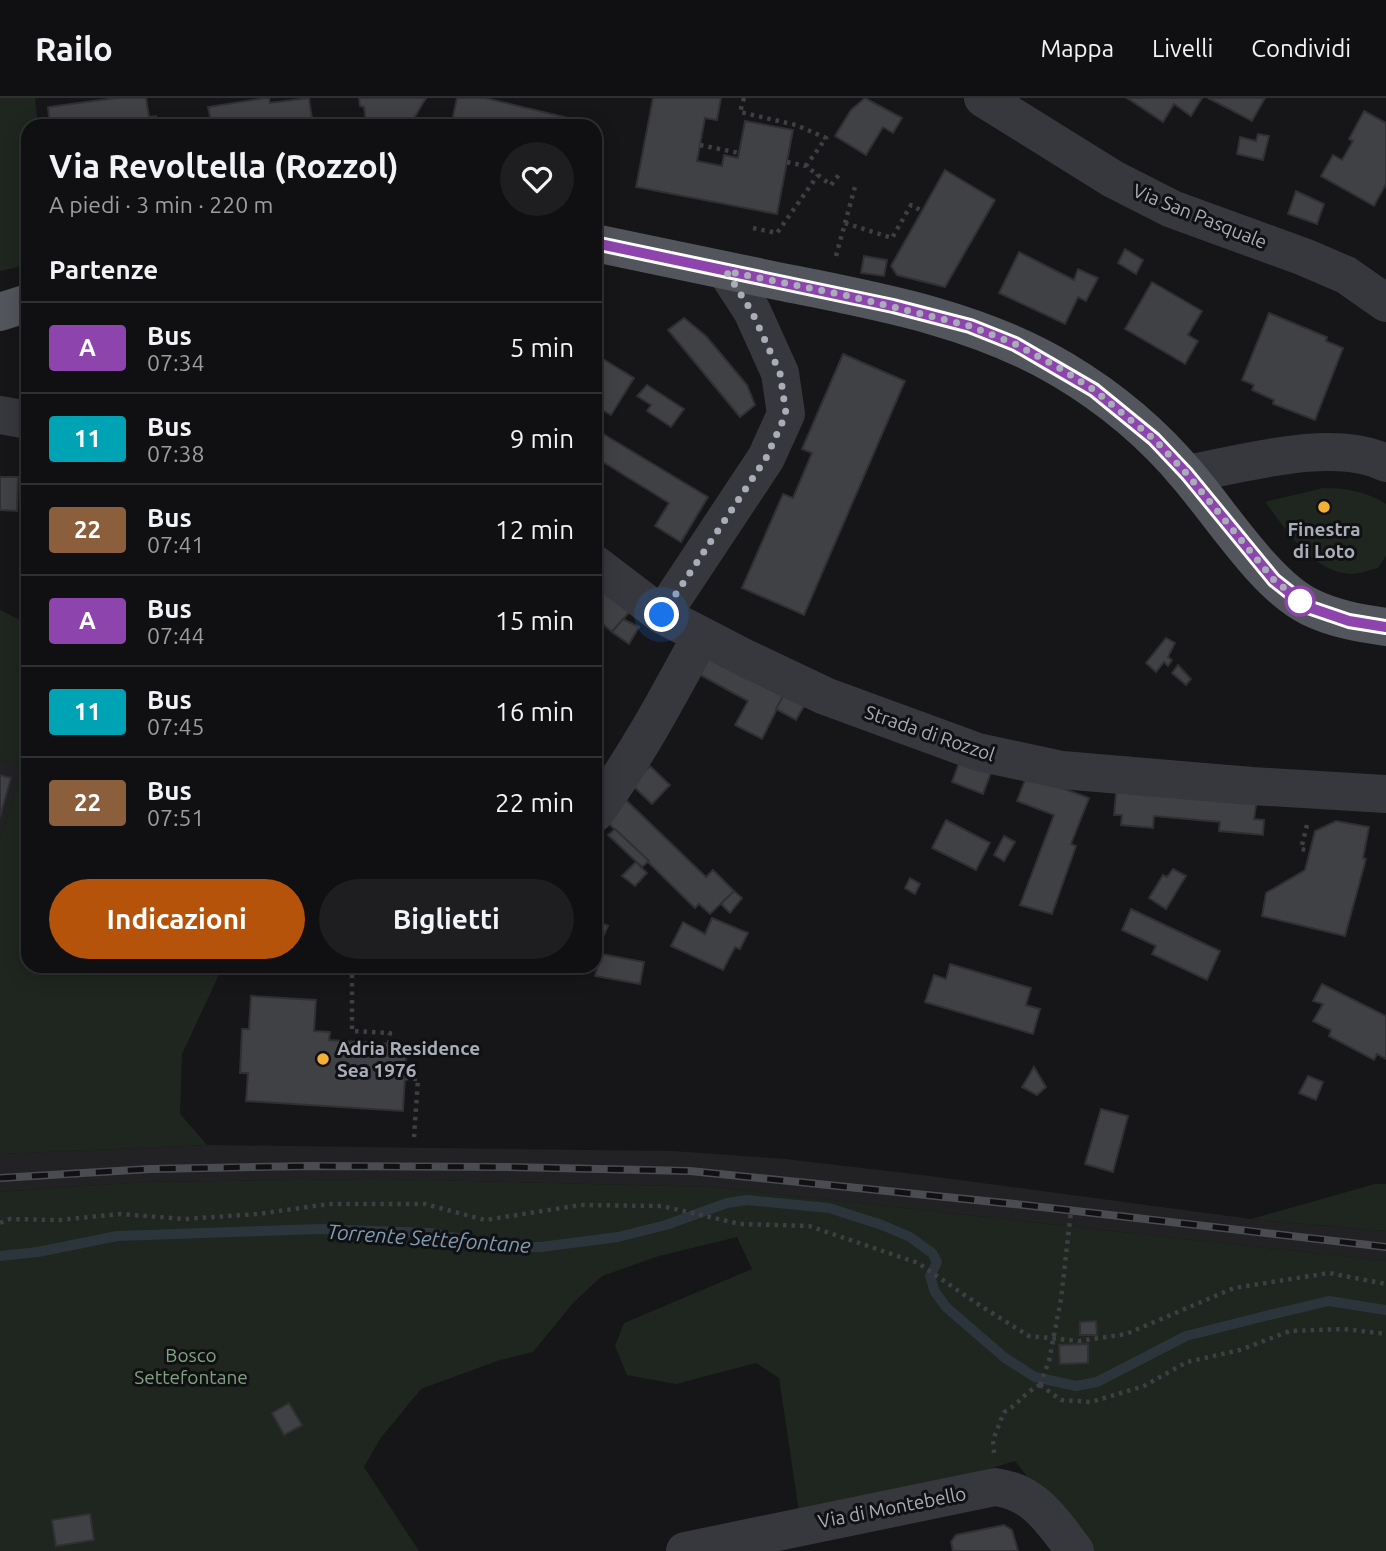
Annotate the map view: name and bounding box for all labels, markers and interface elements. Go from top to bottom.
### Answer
text: Railo [35,30,113,67]
text: Mappa [1040,35,1114,62]
text: Livelli [1152,35,1213,62]
text: Condividi [1251,35,1351,62]
button: heart [500,142,574,216]
text: Via Revoltella (Rozzol) [49,147,399,184]
street label: Via San Pasquale [1130,179,1270,253]
text: A piedi · 3 min · 220 m [49,192,273,217]
text: Partenze [49,255,158,284]
text: Bus [147,321,192,350]
text: 5 min [510,333,574,362]
text: A [79,334,96,361]
text: 07:34 [147,350,205,375]
text: Bus [147,412,192,441]
text: 9 min [510,424,574,453]
text: 11 [74,425,101,452]
text: 07:38 [147,441,205,466]
marker: Finestra di Loto [1316,499,1332,515]
text: Bus [147,503,192,532]
text: 12 min [495,515,574,544]
text: 22 [74,516,101,543]
place label: Finestra di Loto [1287,518,1361,562]
text: 07:41 [147,532,205,557]
unlabelled marker [1285,586,1315,616]
text: Bus [147,594,192,623]
your location [644,597,679,632]
text: 15 min [495,606,574,635]
text: A [79,607,96,634]
text: 07:44 [147,623,205,648]
text: Bus [147,685,192,714]
text: 16 min [495,697,574,726]
text: 11 [74,698,101,725]
street label: Strada di Rozzol [862,700,998,766]
text: 07:45 [147,714,205,739]
text: Bus [147,776,192,805]
text: 22 min [495,788,574,817]
text: 22 [74,789,101,816]
text: 07:51 [147,805,205,830]
button: Indicazioni [49,879,305,959]
button: Biglietti [319,879,574,959]
place label: Adria Residence Sea 1976 [337,1037,480,1081]
marker: Adria Residence Sea 1976 [315,1051,331,1067]
water label: Torrente Settefontane [326,1219,532,1257]
park label: Bosco Settefontane [134,1344,248,1388]
street label: Via di Montebello [816,1482,968,1532]

